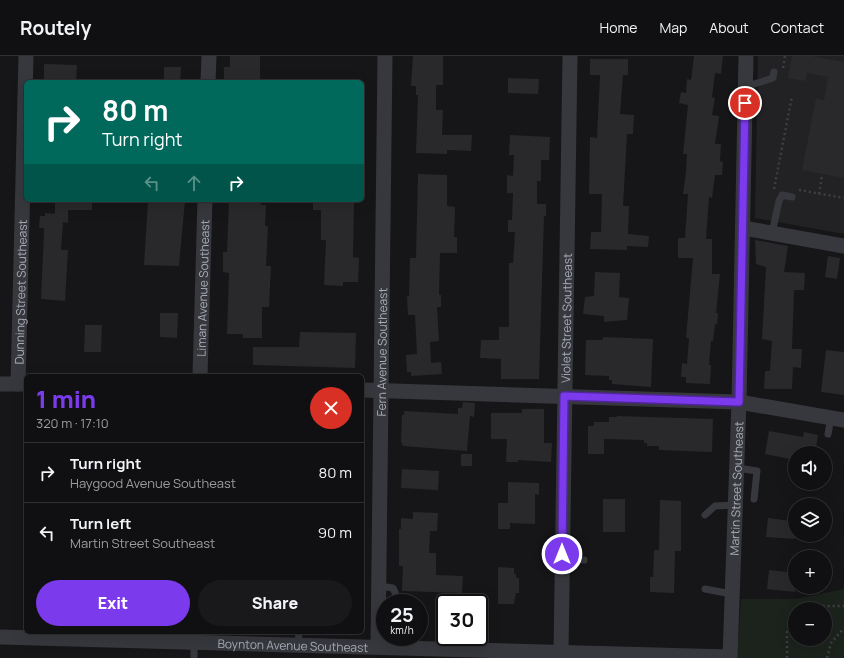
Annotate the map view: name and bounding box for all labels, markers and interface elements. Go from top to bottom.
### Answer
text: Routely [20,15,91,41]
text: Home [600,18,637,37]
text: Map [659,18,687,37]
text: About [709,18,749,37]
text: Contact [771,18,824,37]
pin [728,86,762,120]
text: 80 m [102,91,168,129]
icon: arrive [734,92,756,114]
icon: right [36,96,88,148]
text: Turn right [102,127,183,151]
icon: left [141,172,163,194]
icon: ahead [183,172,205,194]
icon: right [225,172,247,194]
street label: Dunning Street Southeast [10,219,31,365]
street label: Liman Avenue Southeast [192,219,213,357]
street label: Violet Street Southeast [557,253,576,383]
street label: Fern Avenue Southeast [372,287,391,416]
text: 1 min [36,382,96,415]
button: close [310,387,352,429]
text: 320 m · 17:10 [36,414,109,432]
street label: Martin Street Southeast [725,421,747,556]
map controls [788,446,832,646]
button: sound [788,446,832,490]
text: Turn right [70,453,141,474]
icon: right [36,462,58,484]
text: 80 m [318,462,352,483]
text: Haygood Avenue Southeast [70,474,236,492]
button: layers [788,498,832,542]
text: Turn left [70,513,132,534]
icon: left [36,522,58,544]
text: 90 m [318,522,352,543]
position arrow [541,533,583,575]
text: Martin Street Southeast [70,534,215,552]
button: + [788,550,832,594]
button: Exit [36,580,190,626]
button: Share [198,580,352,626]
speed limit sign: 30 [436,594,488,646]
text: 25 [390,601,414,628]
button: − [788,602,832,646]
text: km/h [390,623,414,637]
street label: Boynton Avenue Southeast [217,634,369,656]

